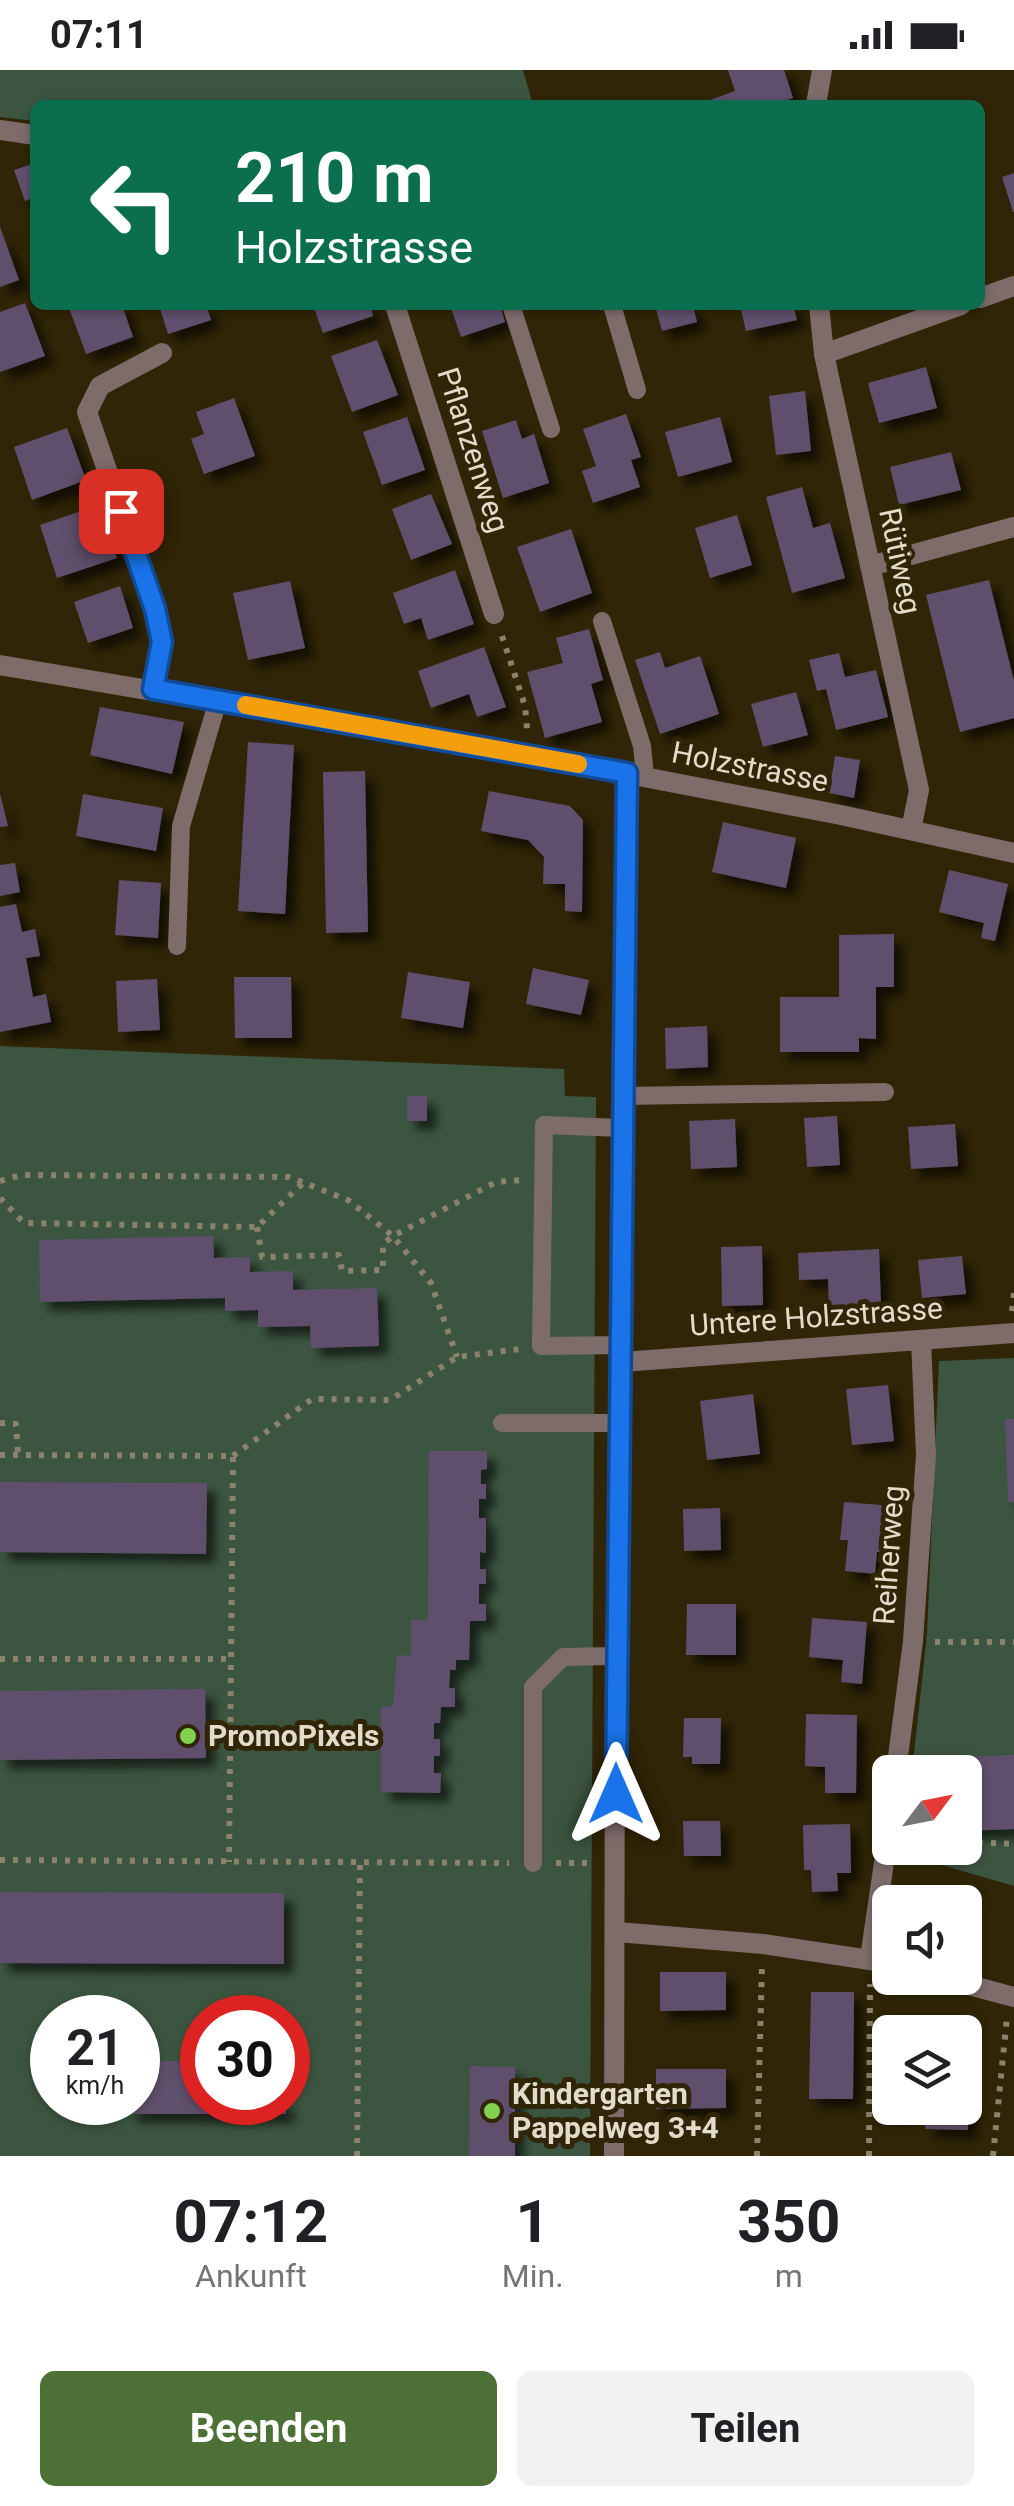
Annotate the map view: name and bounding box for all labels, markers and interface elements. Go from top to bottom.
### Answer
text: 07:11 [50,13,148,57]
text: 210 m [235,137,434,219]
icon: left [70,140,200,270]
text: Holzstrasse [235,221,473,274]
street label: Pflanzenweg [430,363,517,537]
pin [79,469,164,554]
icon: arrive [94,484,149,539]
street label: Rütiweg [872,505,929,617]
street label: Holzstrasse [669,734,831,799]
street label: Untere Holzstrasse [688,1290,944,1343]
street label: Reiherweg [866,1484,911,1626]
place label: PromoPixels [208,1718,380,1753]
marker: PromoPixels [177,1725,199,1747]
position arrow [564,1742,668,1846]
north arrow [872,1755,982,1865]
map controls [872,1755,982,2125]
button: sound [872,1885,982,1995]
speed limit sign: 30 [180,1995,310,2125]
button: layers [872,2015,982,2125]
text: 21 [66,2019,124,2077]
text: km/h [66,2071,124,2100]
place label: Kindergarten Pappelweg 3+4 [512,2076,719,2145]
marker: Kindergarten Pappelweg 3+4 [481,2100,503,2122]
text: 07:12 [174,2186,328,2257]
text: 1 [515,2186,550,2257]
text: 350 [737,2186,840,2257]
text: Ankunft [195,2257,307,2295]
text: Min. [502,2257,564,2295]
text: m [775,2257,803,2295]
button: Beenden [40,2371,497,2486]
button: Teilen [517,2371,974,2486]

